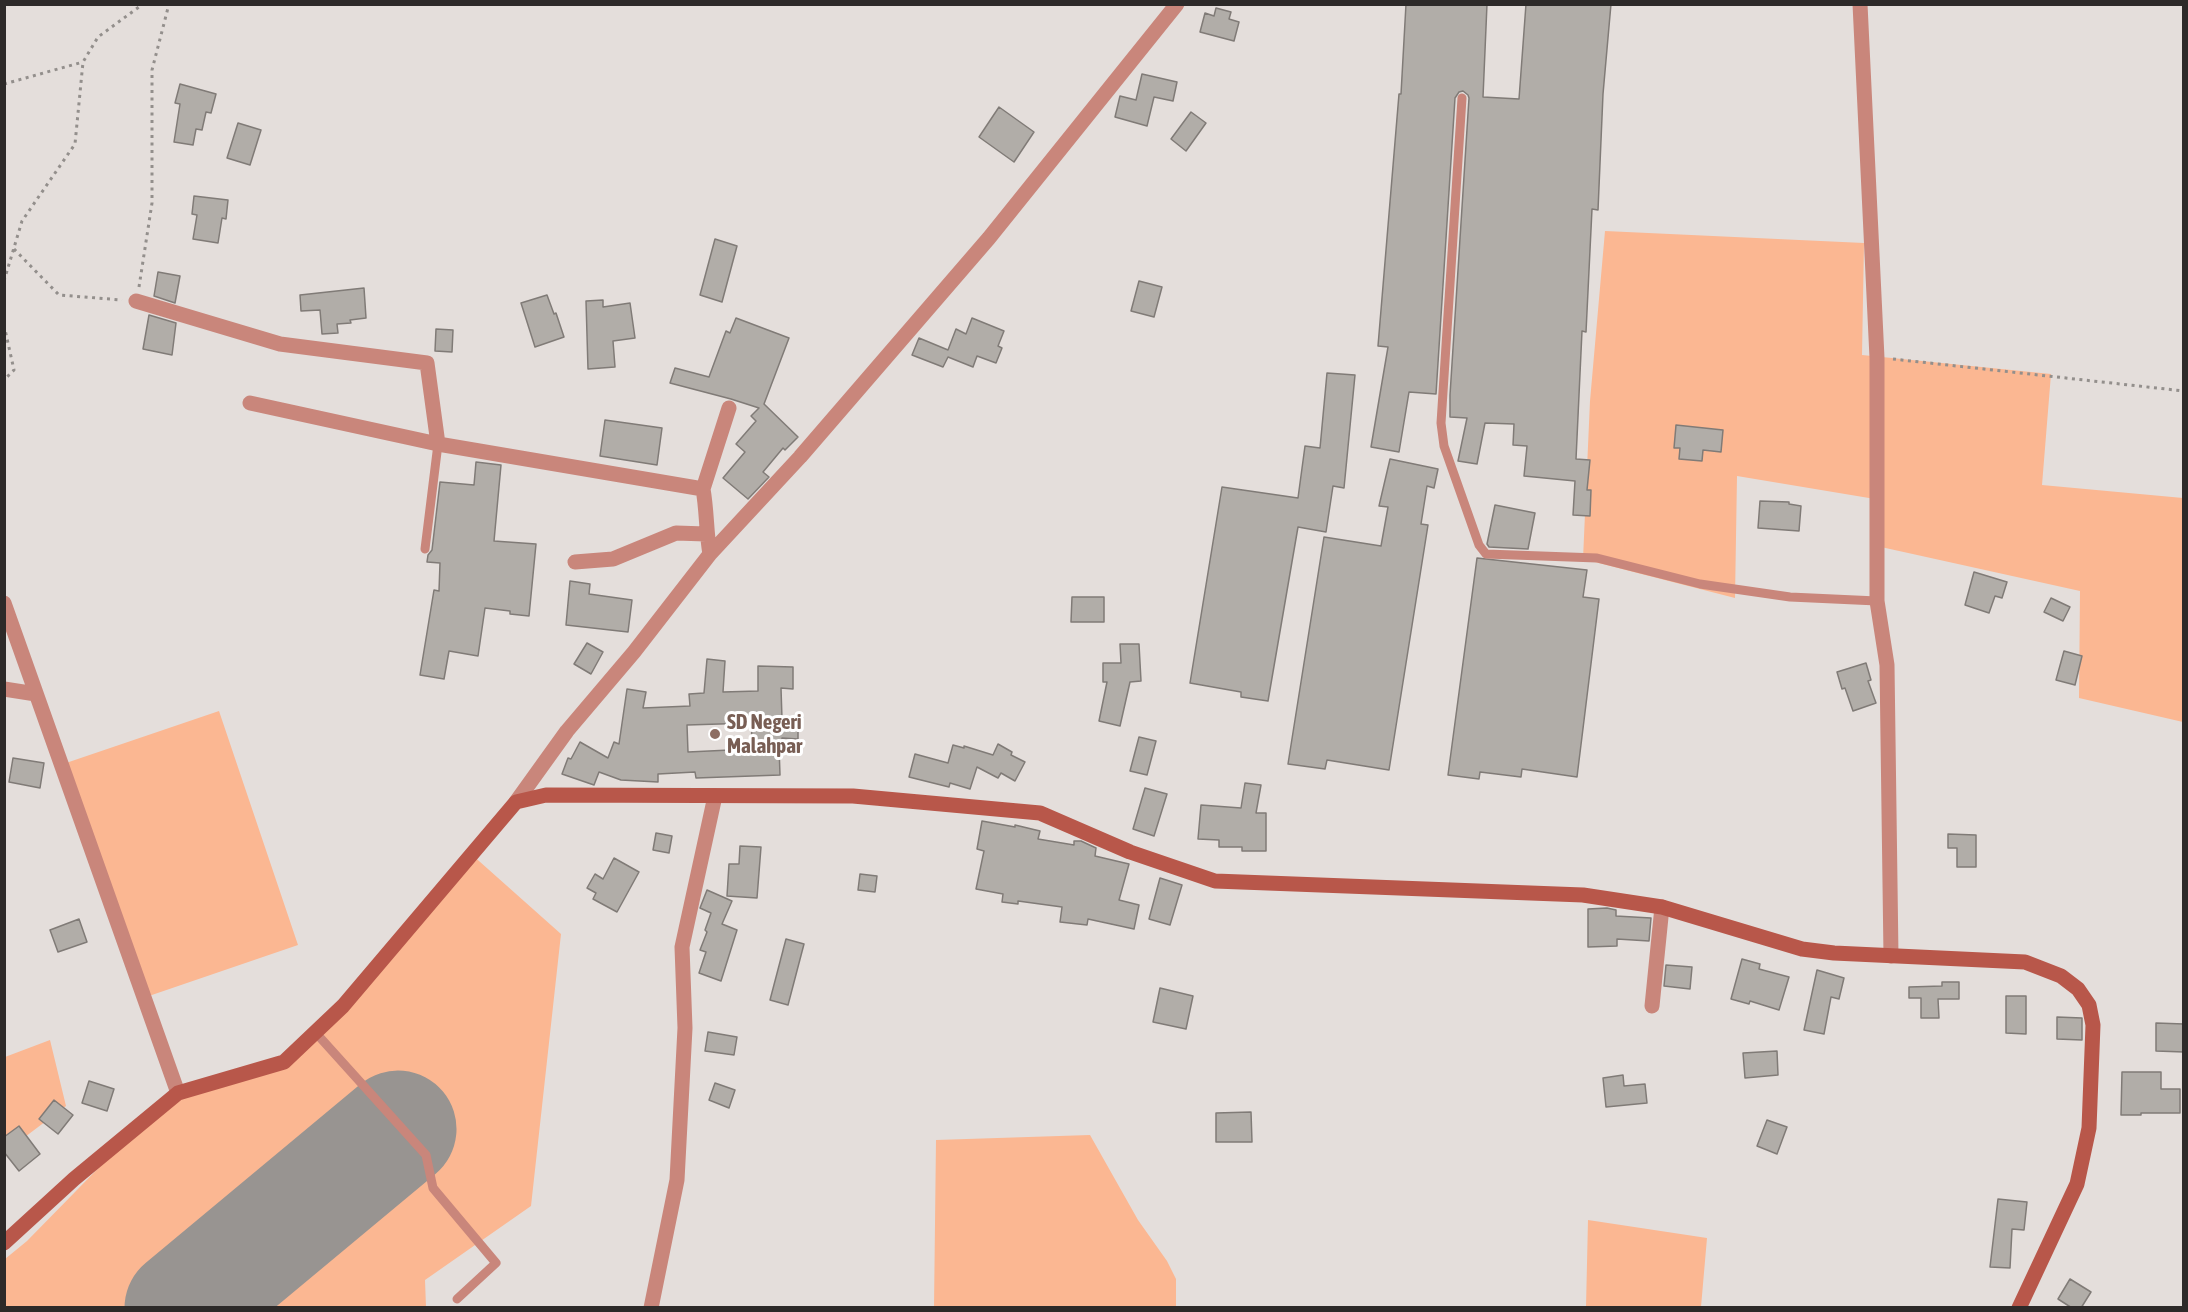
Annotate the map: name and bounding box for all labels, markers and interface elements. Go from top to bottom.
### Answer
place label: SD Negeri Malahpar [727,709,802,759]
marker: SD Negeri Malahpar [708,727,722,741]

